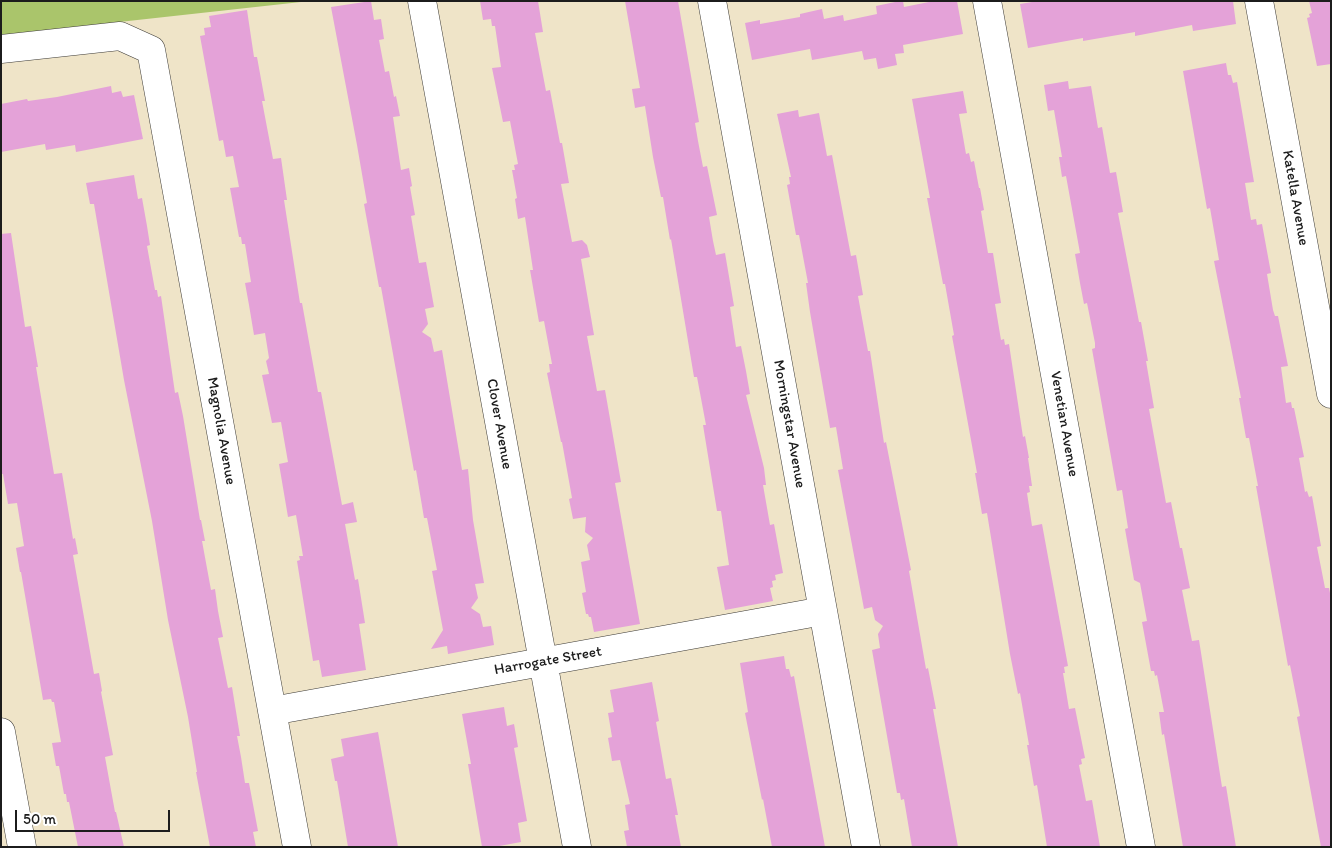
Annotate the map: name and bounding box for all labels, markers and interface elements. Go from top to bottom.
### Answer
street label: Katella Avenue [1278,149,1312,247]
street label: Morningstar Avenue [769,359,809,489]
street label: Venetian Avenue [1046,370,1082,478]
street label: Magnolia Avenue [203,376,239,486]
street label: Clover Avenue [482,377,516,471]
street label: Harrogate Street [493,643,603,679]
scale bar [18,800,172,832]
text: 50 m [23,810,56,828]

